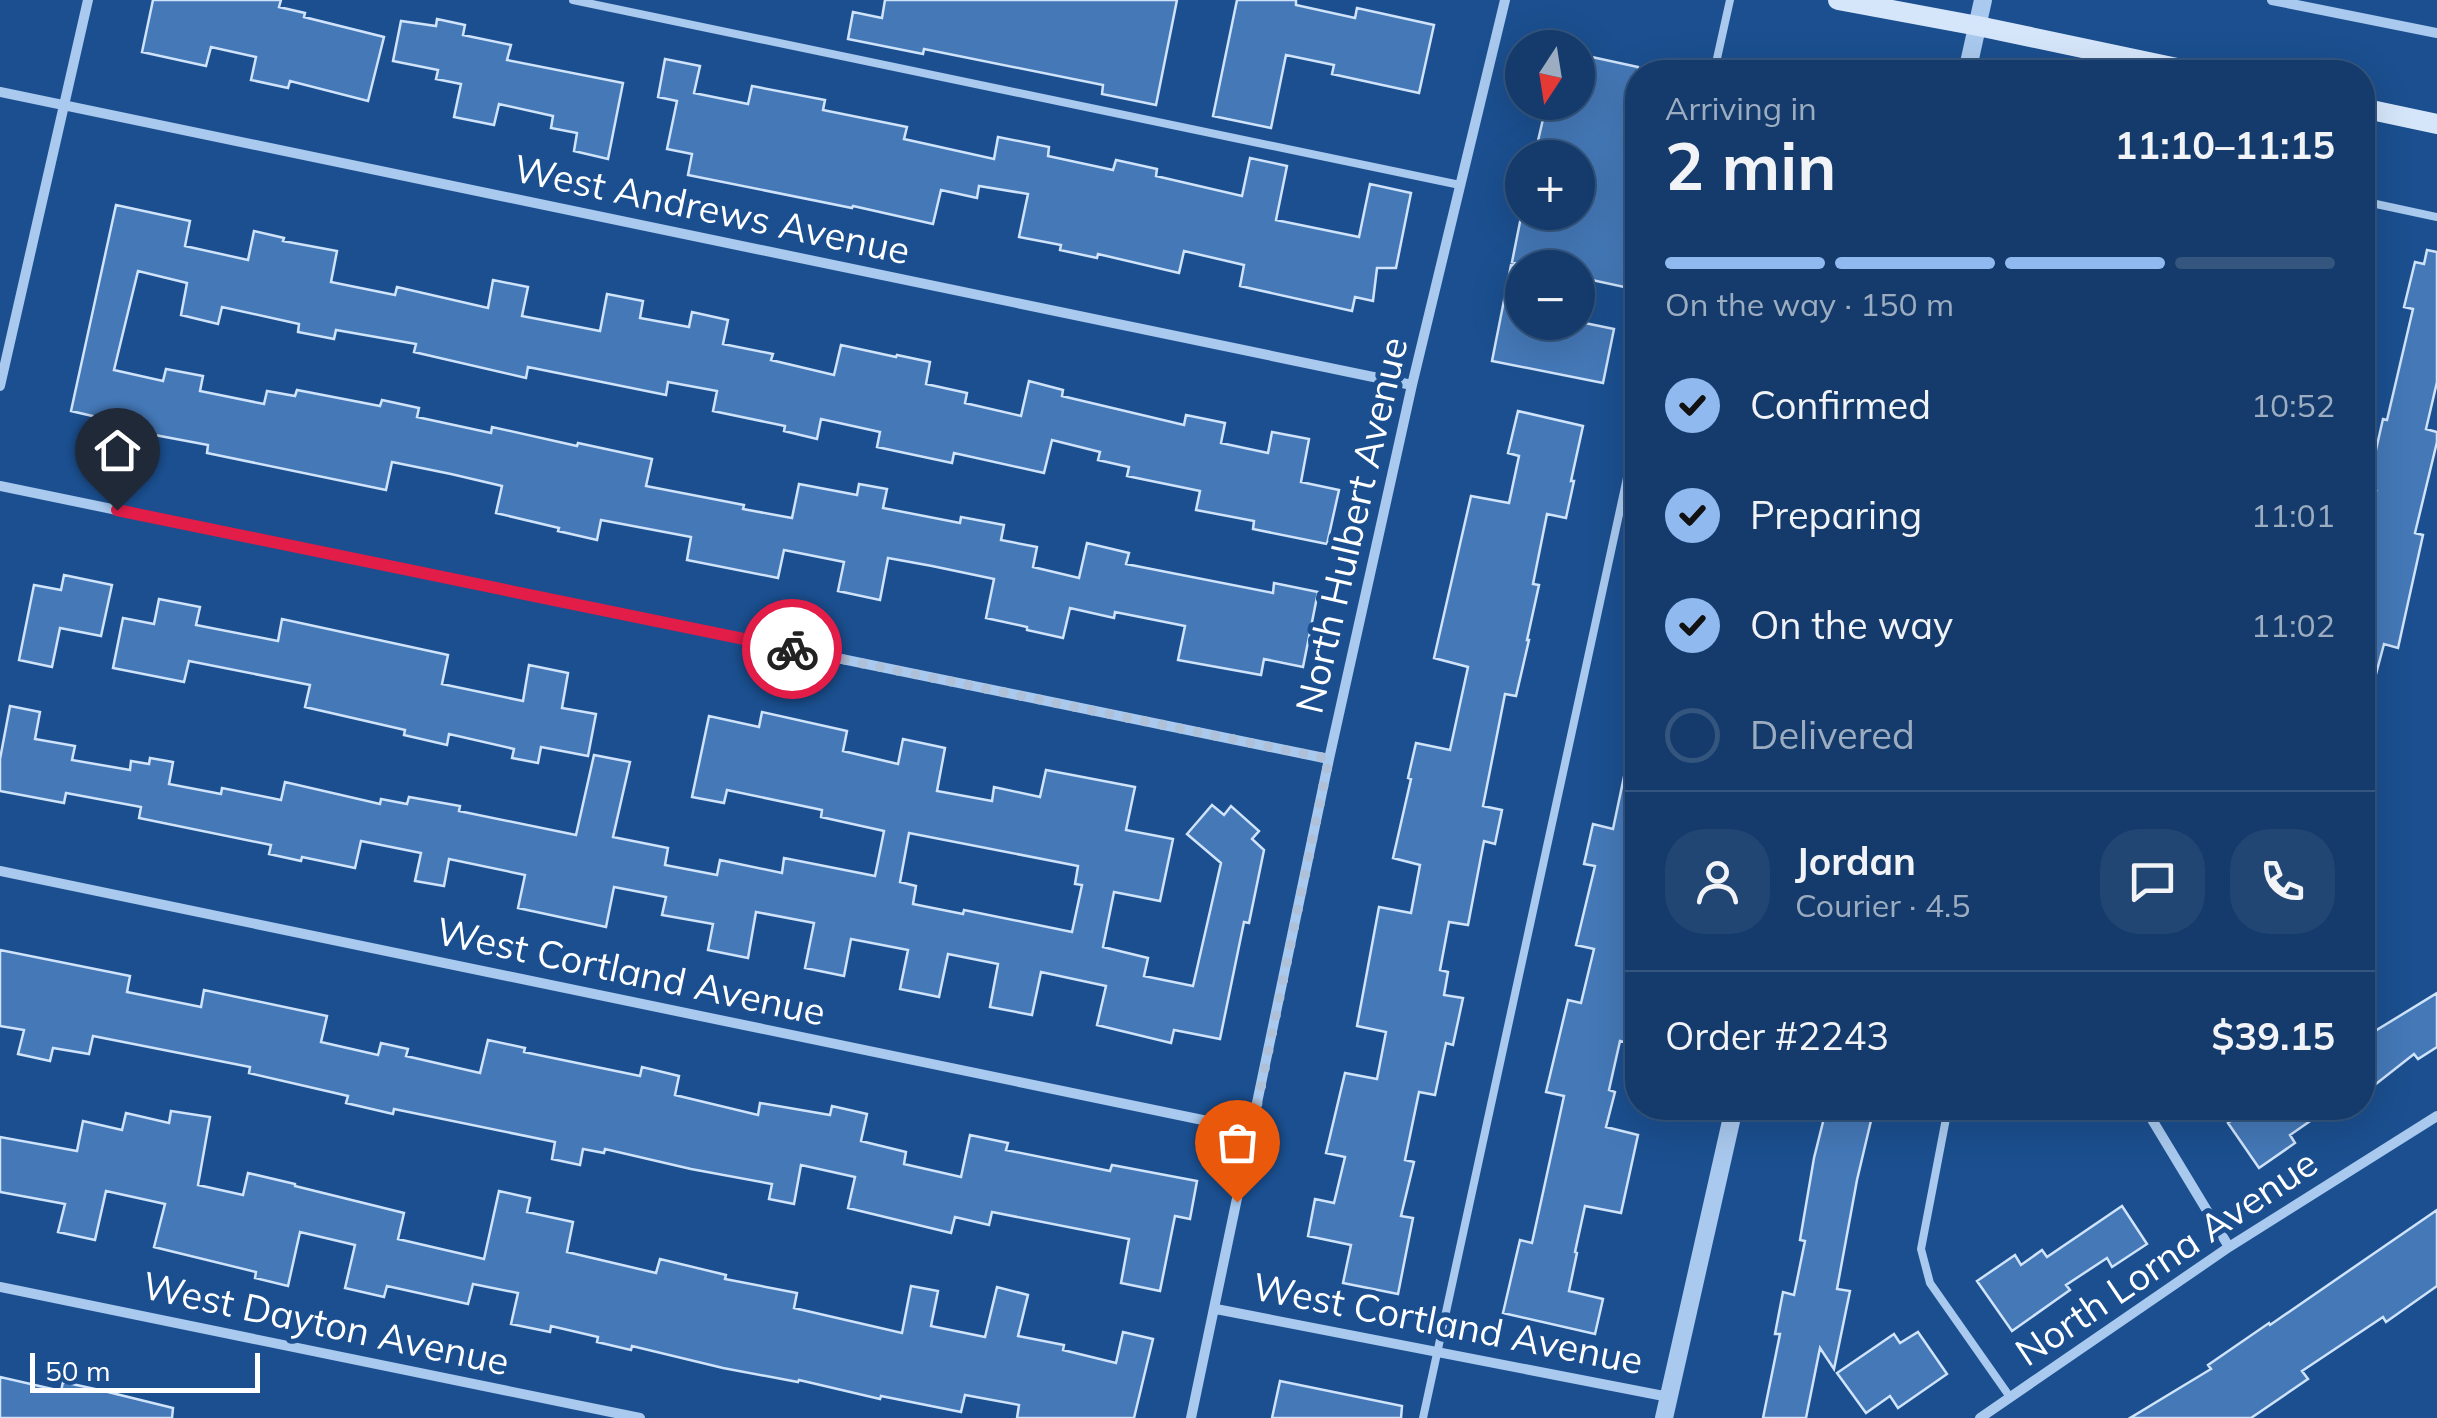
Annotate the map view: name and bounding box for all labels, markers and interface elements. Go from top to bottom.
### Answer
north arrow [1505,30,1595,120]
map controls [1505,30,1595,340]
text: Arriving in [1665,88,1817,128]
text: 11:10–11:15 [2115,121,2335,169]
text: 2 min [1665,125,1836,206]
button: + [1505,140,1595,230]
street label: West Andrews Avenue [510,144,914,274]
button: − [1505,250,1595,340]
text: On the way · 150 m [1665,284,1954,324]
street label: North Hulbert Avenue [1284,332,1418,718]
icon: check [1665,378,1720,433]
text: Confirmed [1750,381,1931,429]
text: 10:52 [2251,385,2335,425]
pin [75,408,160,511]
icon: home [90,423,145,478]
icon: check [1665,488,1720,543]
text: Preparing [1750,491,1922,539]
text: 11:01 [2251,495,2335,535]
icon: check [1665,598,1720,653]
courier [742,599,842,699]
text: On the way [1750,601,1953,649]
text: 11:02 [2251,605,2335,645]
icon: bike [765,622,820,677]
text: Delivered [1750,711,1915,759]
button: person [1665,829,1770,934]
button: chat [2100,829,2205,934]
button: phone [2230,829,2335,934]
text: Jordan [1795,837,1916,885]
text: Courier · 4.5 [1795,885,1971,925]
street label: West Cortland Avenue [432,906,830,1036]
text: Order #2243 [1665,1012,1889,1060]
text: $39.15 [2212,1012,2335,1060]
pin [1195,1100,1280,1203]
icon: bag [1210,1115,1265,1170]
street label: North Lorna Avenue [2006,1138,2326,1376]
street label: West Dayton Avenue [138,1261,514,1385]
street label: West Cortland Avenue [1249,1262,1647,1384]
scale bar [30,1348,260,1392]
text: 50 m [45,1353,111,1388]

